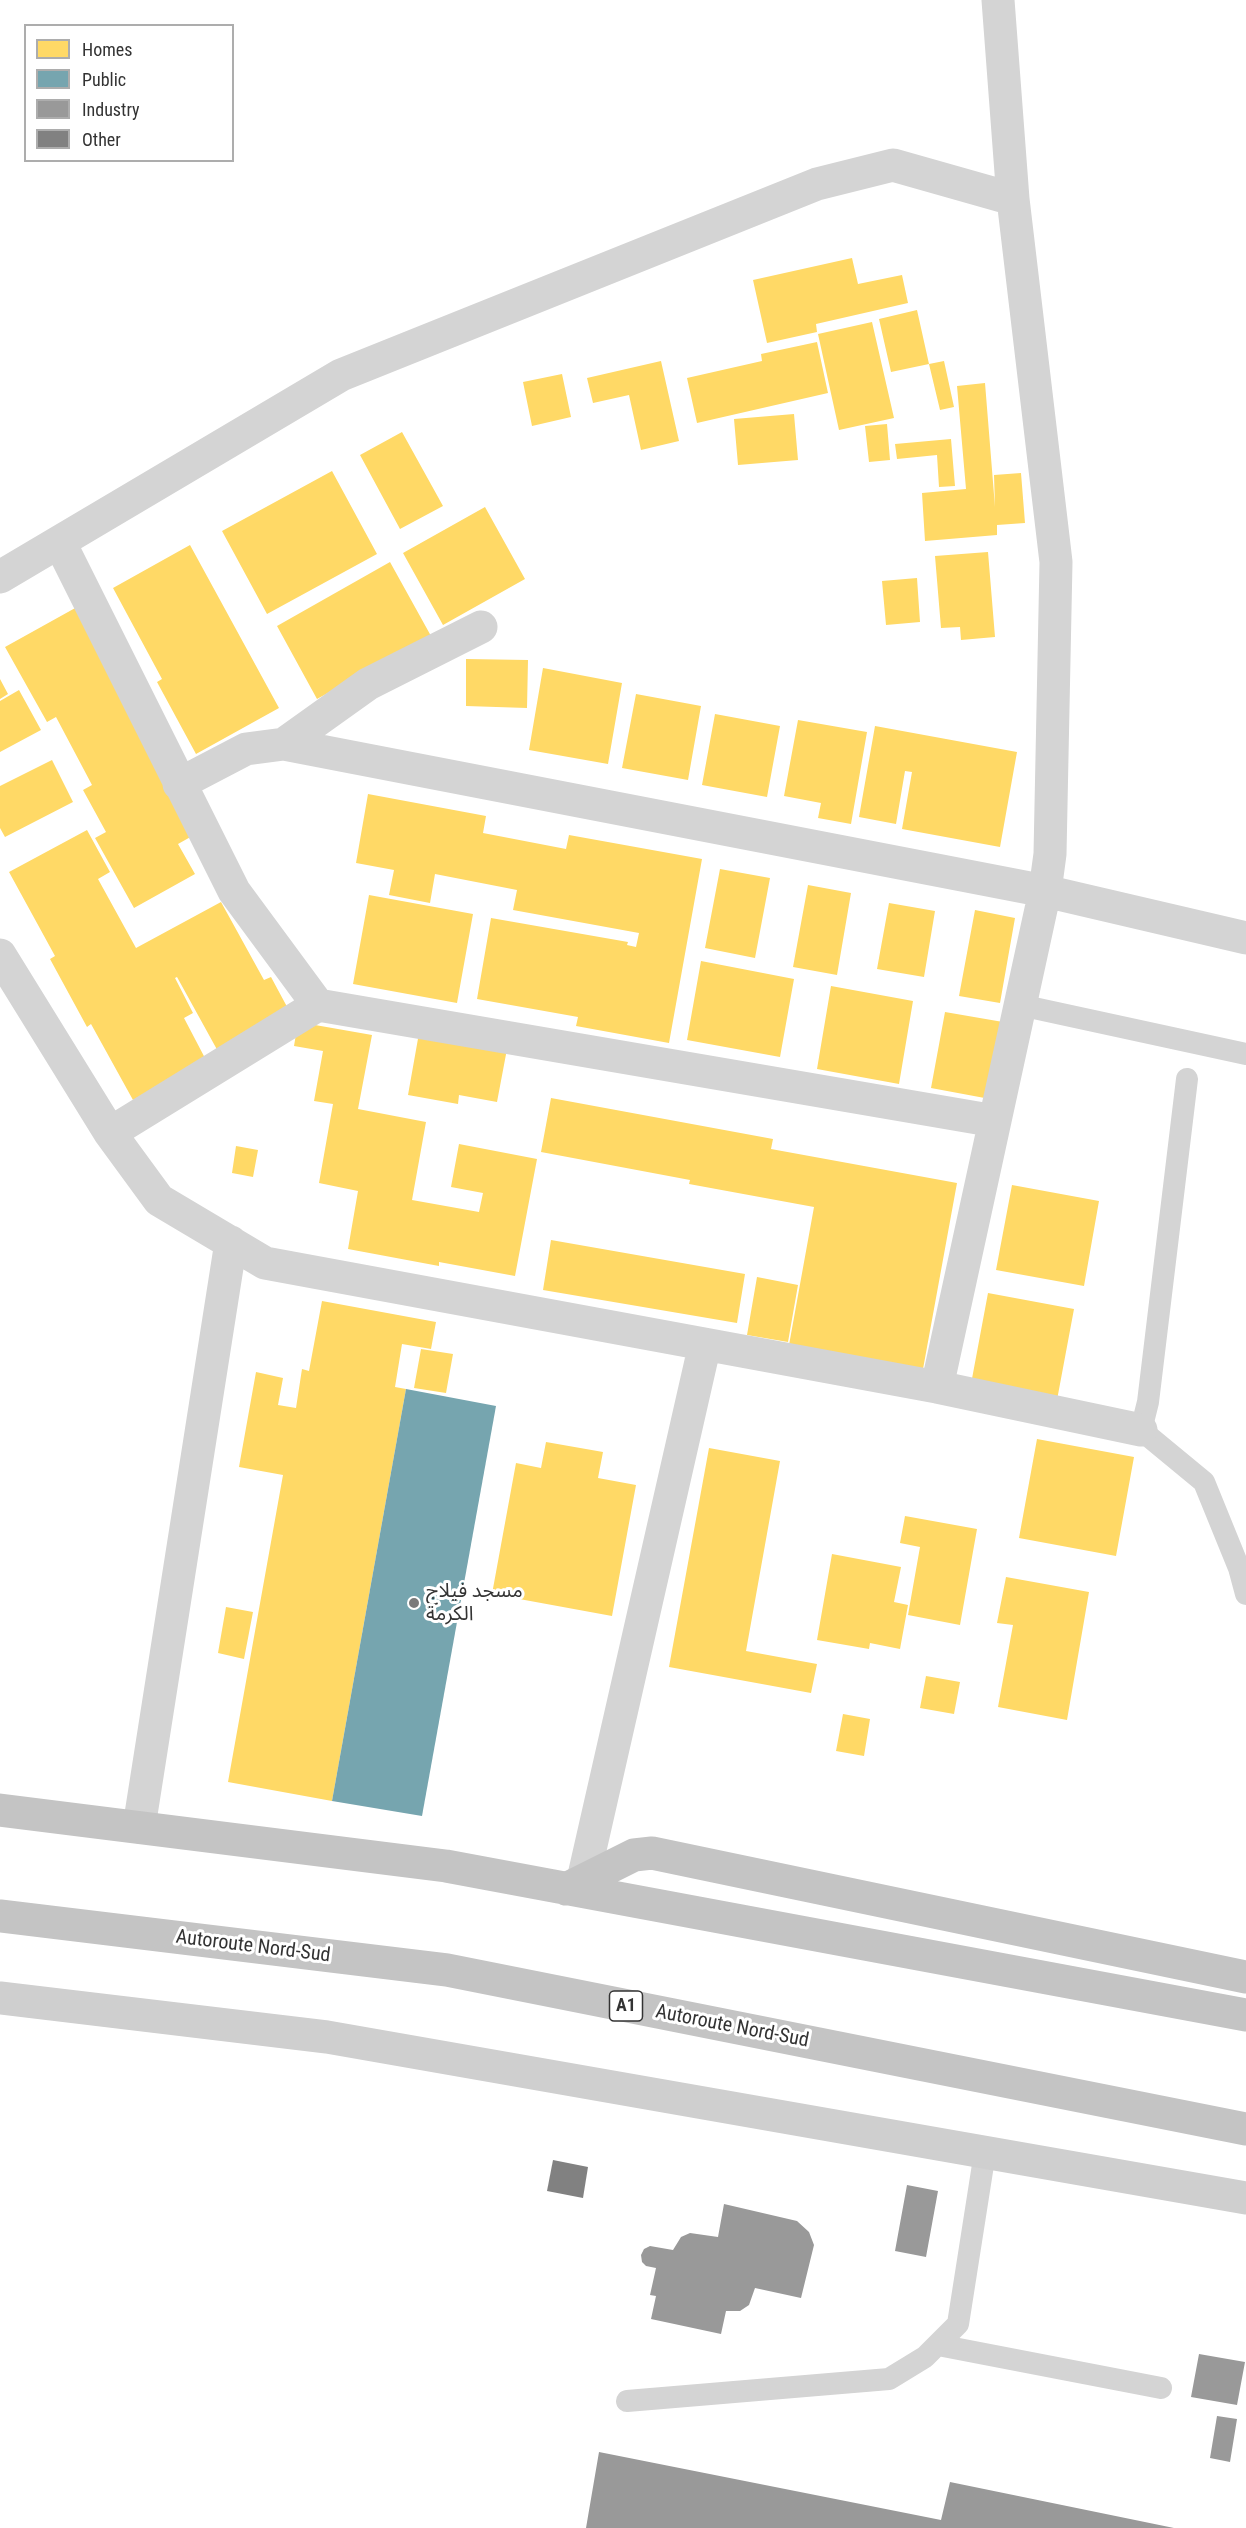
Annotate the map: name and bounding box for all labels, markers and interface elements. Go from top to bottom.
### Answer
legend [24,24,234,162]
text: Homes [82,39,132,60]
text: Public [82,69,126,90]
text: Industry [82,99,140,120]
text: Other [82,129,121,150]
place label: مسجد فيلاج الكرمة [426,1580,523,1627]
marker: مسجد فيلاج الكرمة [407,1596,421,1610]
street label: Autoroute Nord-Sud [174,1926,332,1968]
road number: A1 [610,1991,642,2021]
street label: Autoroute Nord-Sud [653,2000,811,2054]

